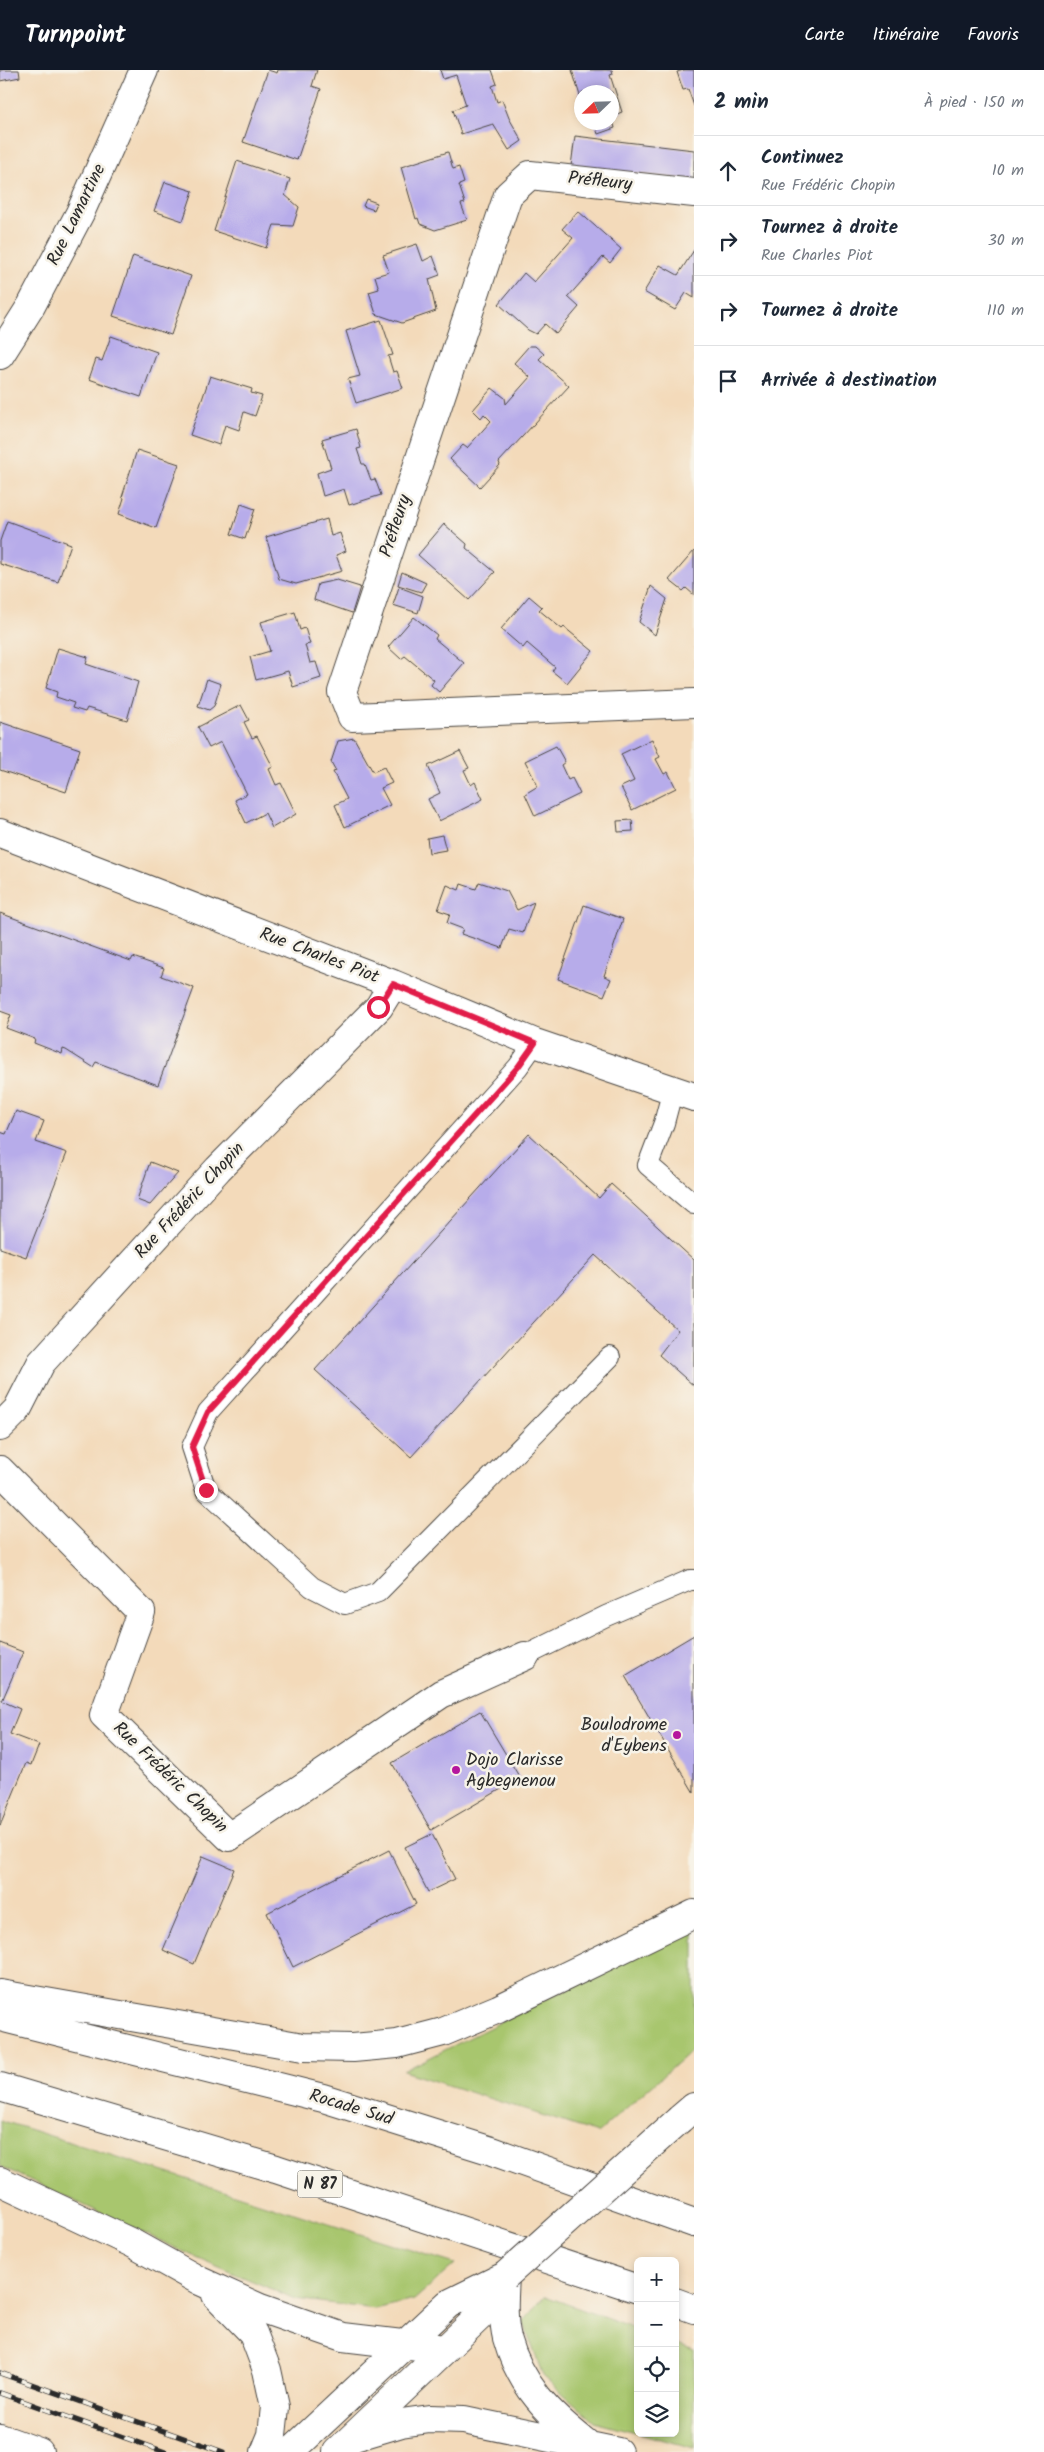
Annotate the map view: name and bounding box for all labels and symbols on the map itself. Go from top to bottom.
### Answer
north arrow [574,85,619,130]
street label: Rue Lamartine [40,159,114,271]
street label: Préfleury [566,164,634,200]
street label: Préfleury [372,490,420,561]
street label: Rue Charles Piot [255,920,384,992]
route start [367,996,390,1019]
street label: Rue Frédéric Chopin [128,1136,252,1266]
route end [195,1479,218,1502]
place label: Boulodrome d'Eybens [581,1711,667,1761]
street label: Rue Frédéric Chopin [106,1715,234,1841]
marker: Boulodrome d'Eybens [671,1729,683,1741]
place label: Dojo Clarisse Agbegnenou [466,1746,563,1796]
marker: Dojo Clarisse Agbegnenou [450,1764,462,1776]
street label: Rocade Sud [305,2081,398,2135]
road number: N 87 [298,2170,342,2198]

